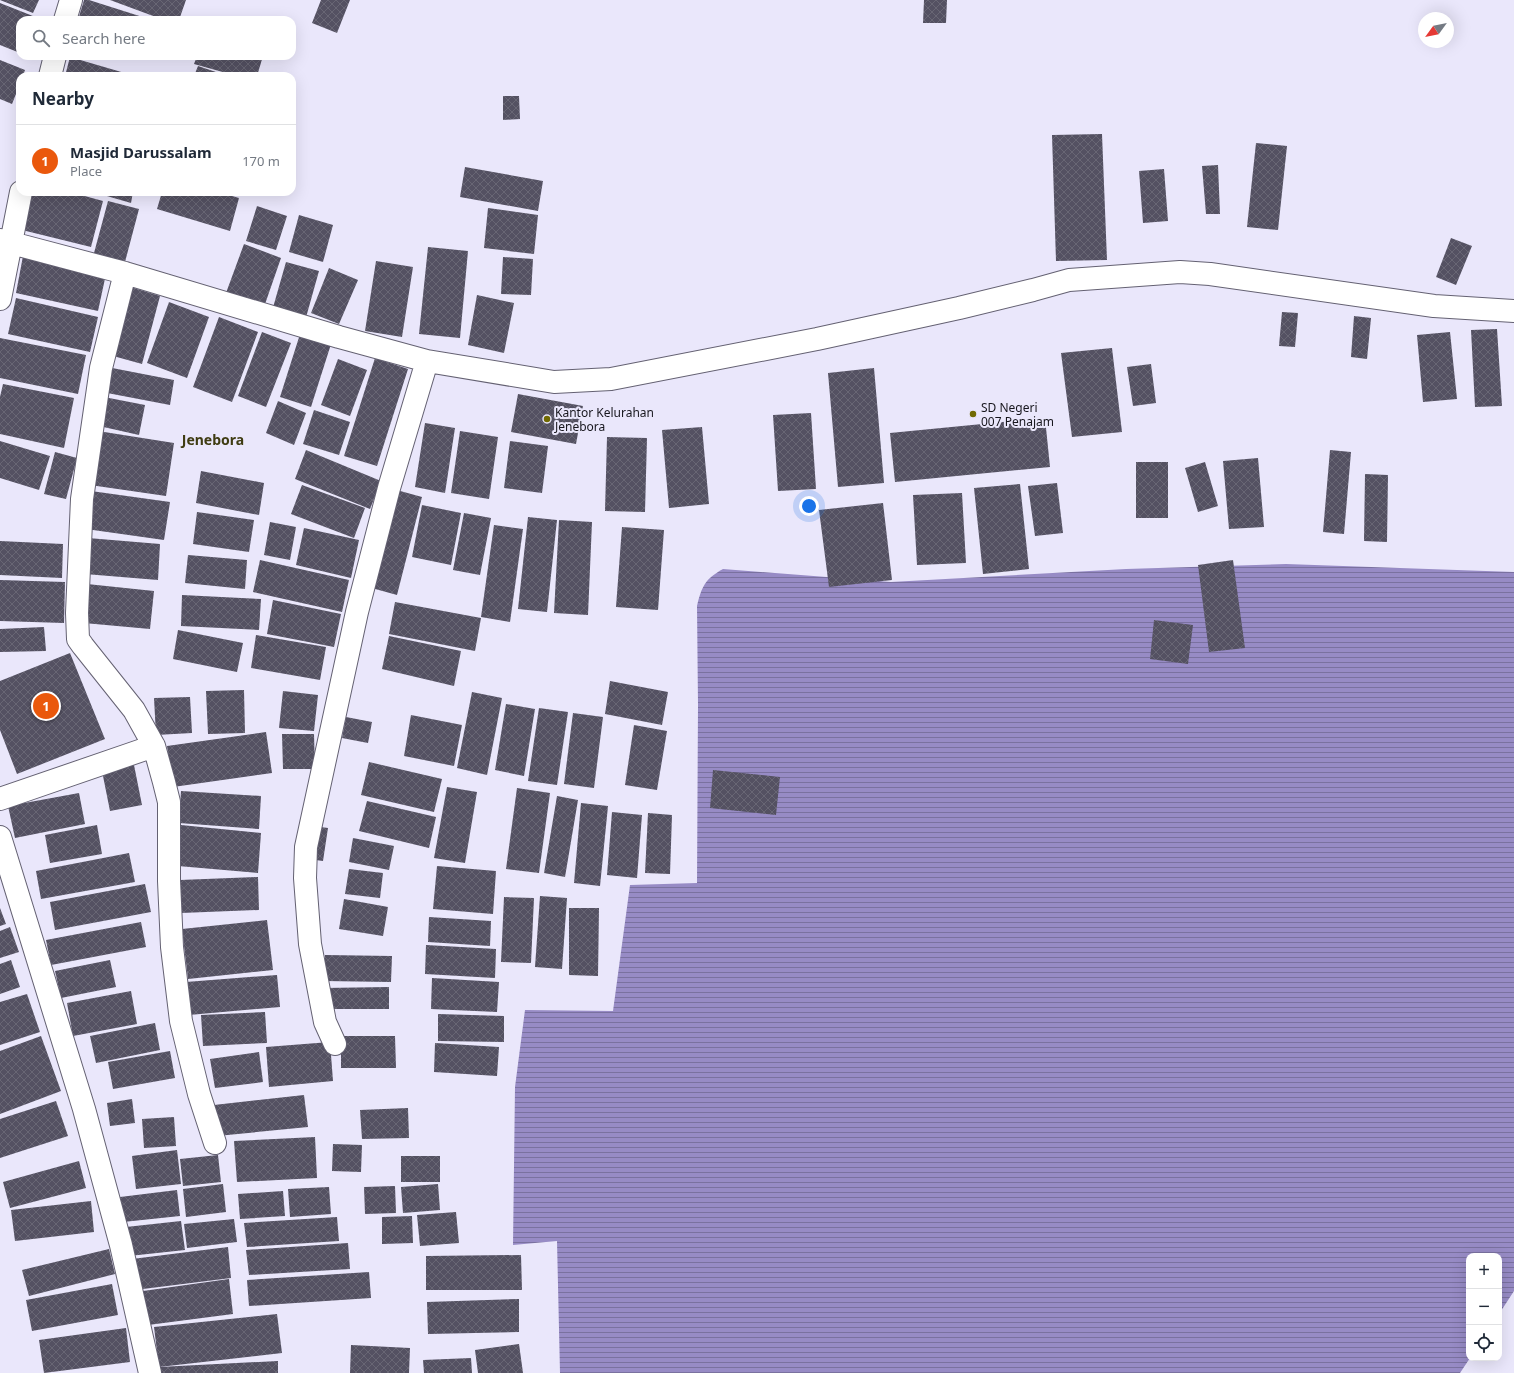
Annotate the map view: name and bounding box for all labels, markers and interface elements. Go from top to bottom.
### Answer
north arrow [1418,12,1454,48]
search box [16,16,296,60]
icon: search [30,27,52,49]
text: Search here [62,28,145,48]
text: Nearby [32,87,94,110]
text: Masjid Darussalam [70,142,212,162]
text: 1 [41,152,49,170]
text: 170 m [242,152,280,170]
text: Place [70,162,102,180]
place label: SD Negeri 007 Penajam [981,399,1054,430]
place label: Kantor Kelurahan Jenebora [554,404,654,435]
marker: SD Negeri 007 Penajam [968,409,978,419]
marker: Kantor Kelurahan Jenebora [542,414,552,424]
district label: Jenebora [180,430,244,449]
your location [799,496,819,516]
pin: 1 [33,691,59,721]
map controls [1466,1253,1502,1361]
button: + [1466,1253,1502,1289]
button: − [1466,1289,1502,1325]
button: locate [1466,1325,1502,1361]

